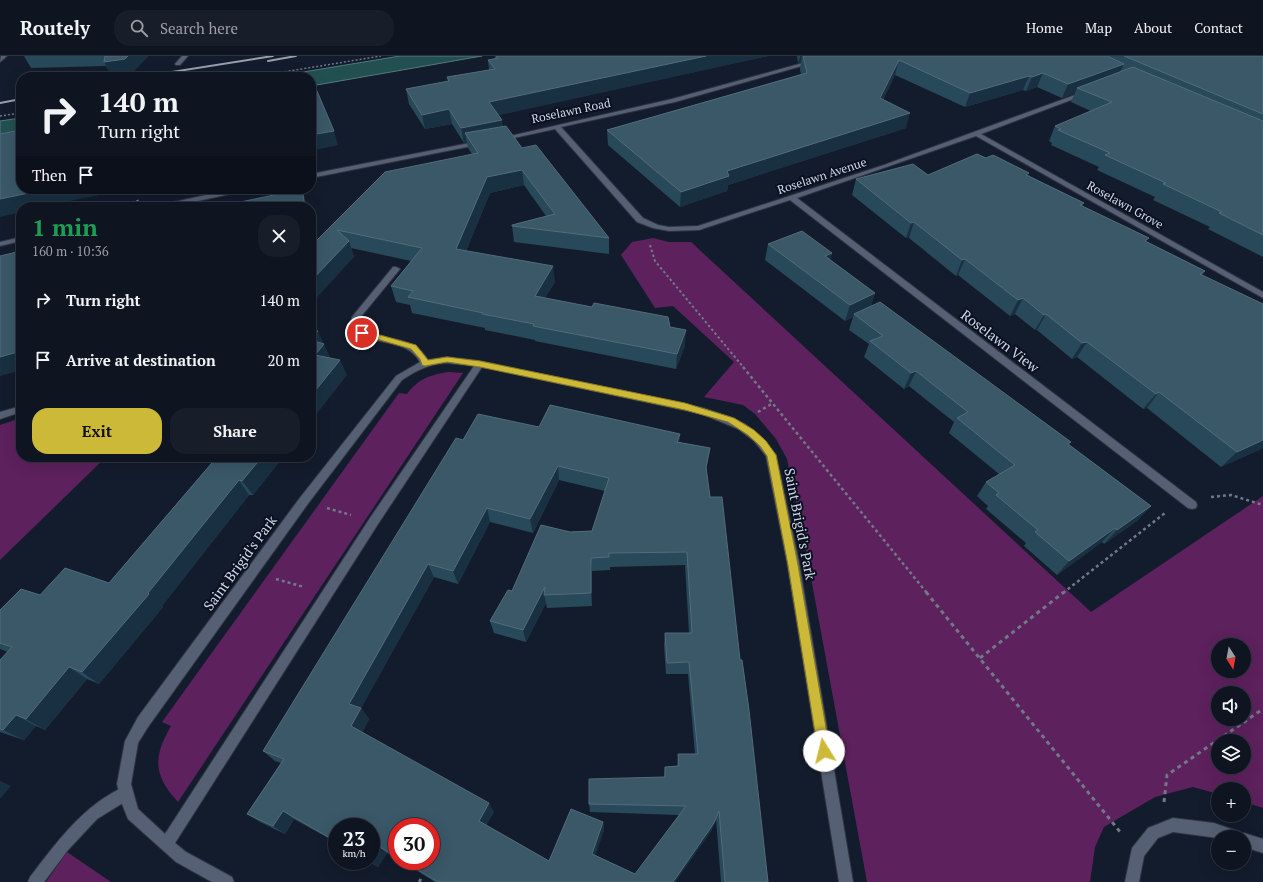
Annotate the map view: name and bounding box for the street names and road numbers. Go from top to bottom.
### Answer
street label: Roselawn Road [530,95,612,126]
street label: Roselawn Avenue [775,154,868,197]
street label: Roselawn Grove [1084,177,1166,232]
street label: Roselawn View [957,305,1044,377]
street label: Saint Brigid's Park [780,466,821,582]
street label: Saint Brigid's Park [199,511,281,614]

